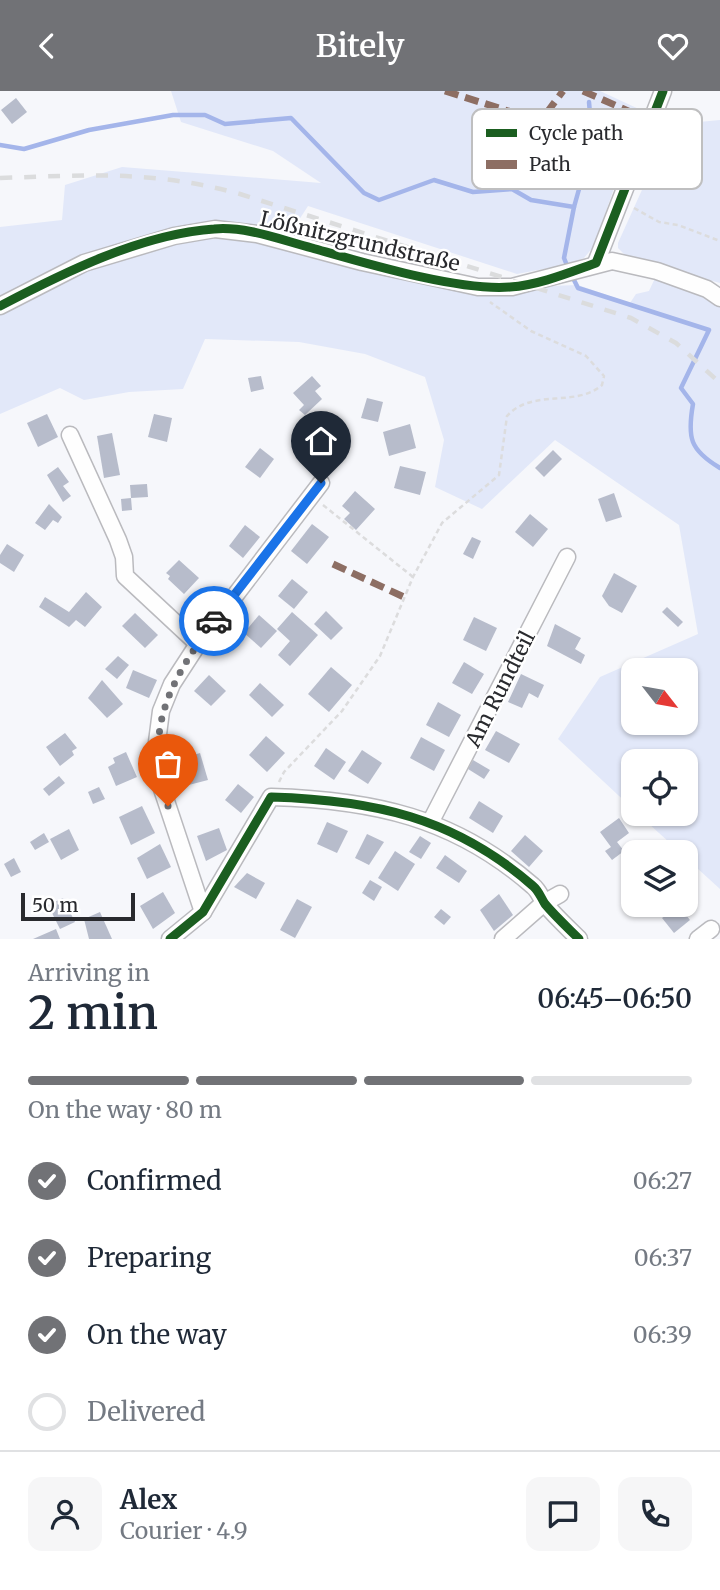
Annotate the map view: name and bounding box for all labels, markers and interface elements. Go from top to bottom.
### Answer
text: Bitely [316,26,404,66]
icon: back [28,27,66,65]
icon: heart [654,27,692,65]
legend [472,109,702,189]
text: Cycle path [529,121,624,145]
text: Path [529,152,571,176]
street label: Lößnitzgrundstraße [257,205,463,277]
pin [291,411,351,483]
icon: home [302,422,340,460]
courier [179,586,249,656]
icon: car [195,602,233,640]
street label: Am Rundteil [459,626,541,752]
north arrow [621,658,698,735]
map controls [621,658,698,917]
pin [138,734,198,806]
icon: bag [149,745,187,783]
button: locate [621,749,698,826]
button: layers [621,840,698,917]
scale bar [21,890,135,922]
text: 50 m [32,893,78,917]
text: Arriving in [28,958,150,987]
text: 06:45–06:50 [537,982,692,1015]
text: 2 min [28,984,158,1042]
text: On the way · 80 m [28,1095,222,1124]
icon: check [28,1162,66,1200]
text: Confirmed [87,1164,222,1197]
text: 06:27 [633,1166,692,1195]
icon: check [28,1239,66,1277]
text: Preparing [87,1241,211,1274]
text: 06:37 [634,1243,692,1272]
icon: check [28,1316,66,1354]
text: On the way [87,1318,227,1351]
text: 06:39 [633,1320,692,1349]
text: Delivered [87,1395,206,1428]
button: person [28,1477,102,1551]
button: chat [526,1477,600,1551]
button: phone [618,1477,692,1551]
text: Alex [120,1483,177,1516]
text: Courier · 4.9 [120,1516,248,1545]

